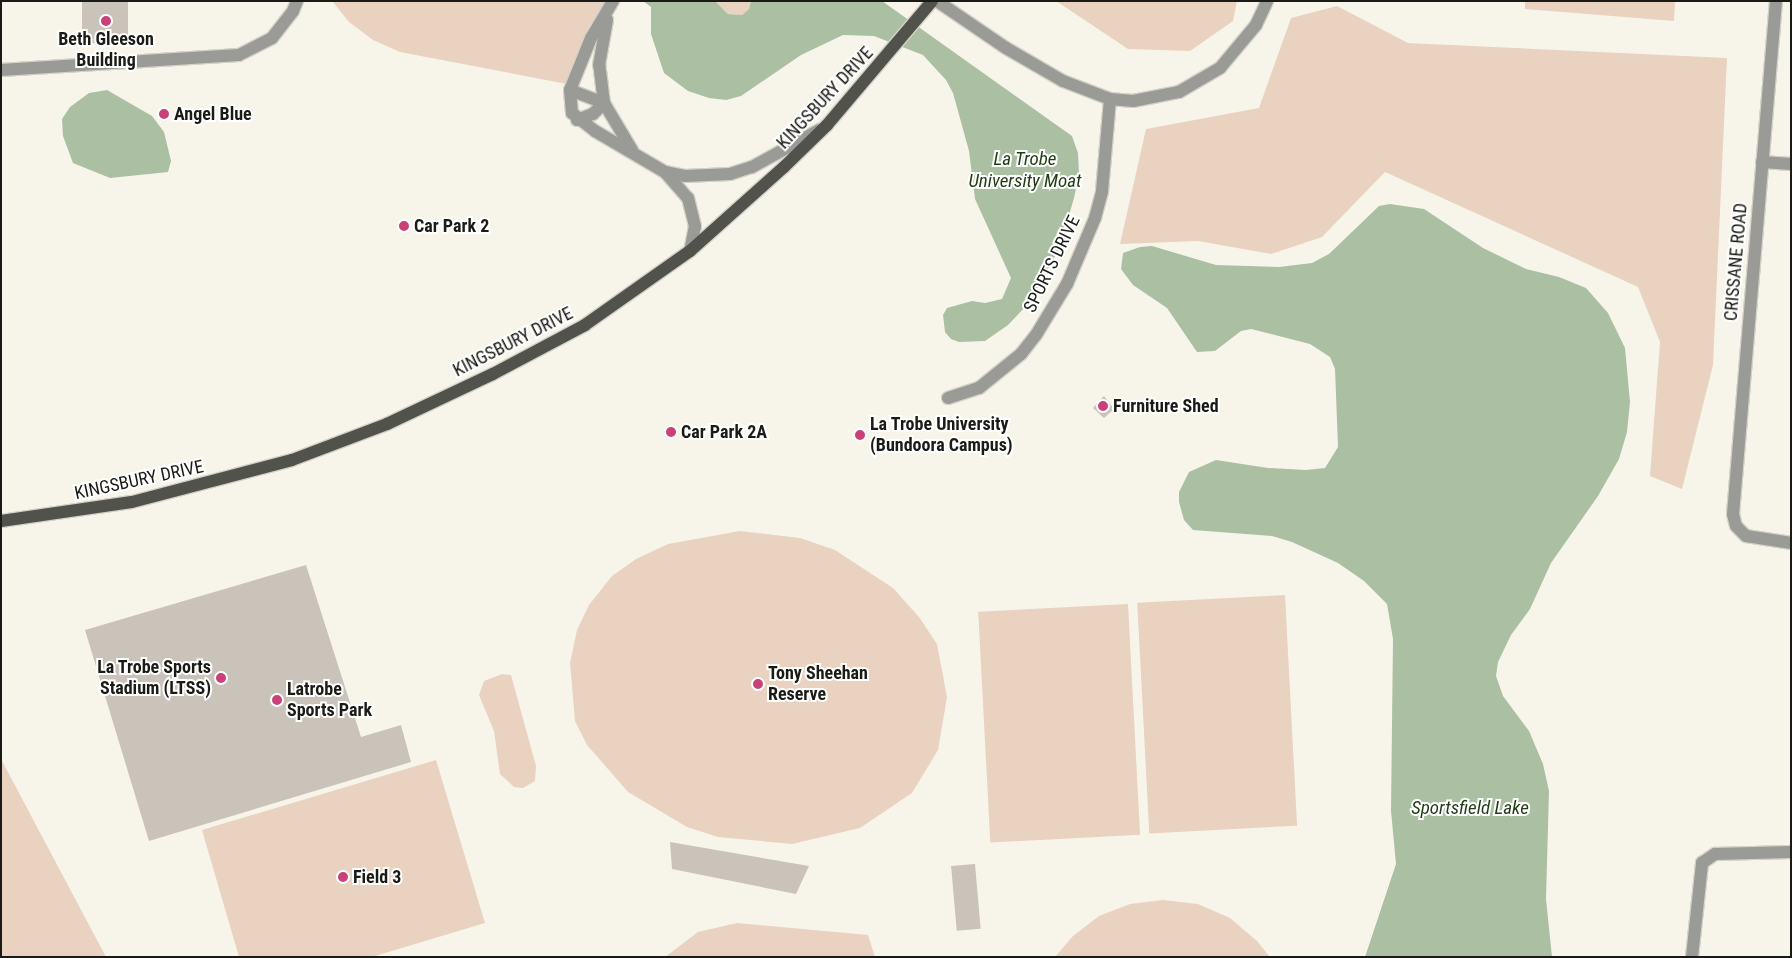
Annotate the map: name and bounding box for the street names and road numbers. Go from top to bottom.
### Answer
street label: KINGSBURY DRIVE [772,43,878,153]
street label: CRISSANE ROAD [1720,202,1752,322]
street label: SPORTS DRIVE [1019,212,1085,316]
street label: KINGSBURY DRIVE [450,303,576,381]
street label: KINGSBURY DRIVE [72,456,206,504]

